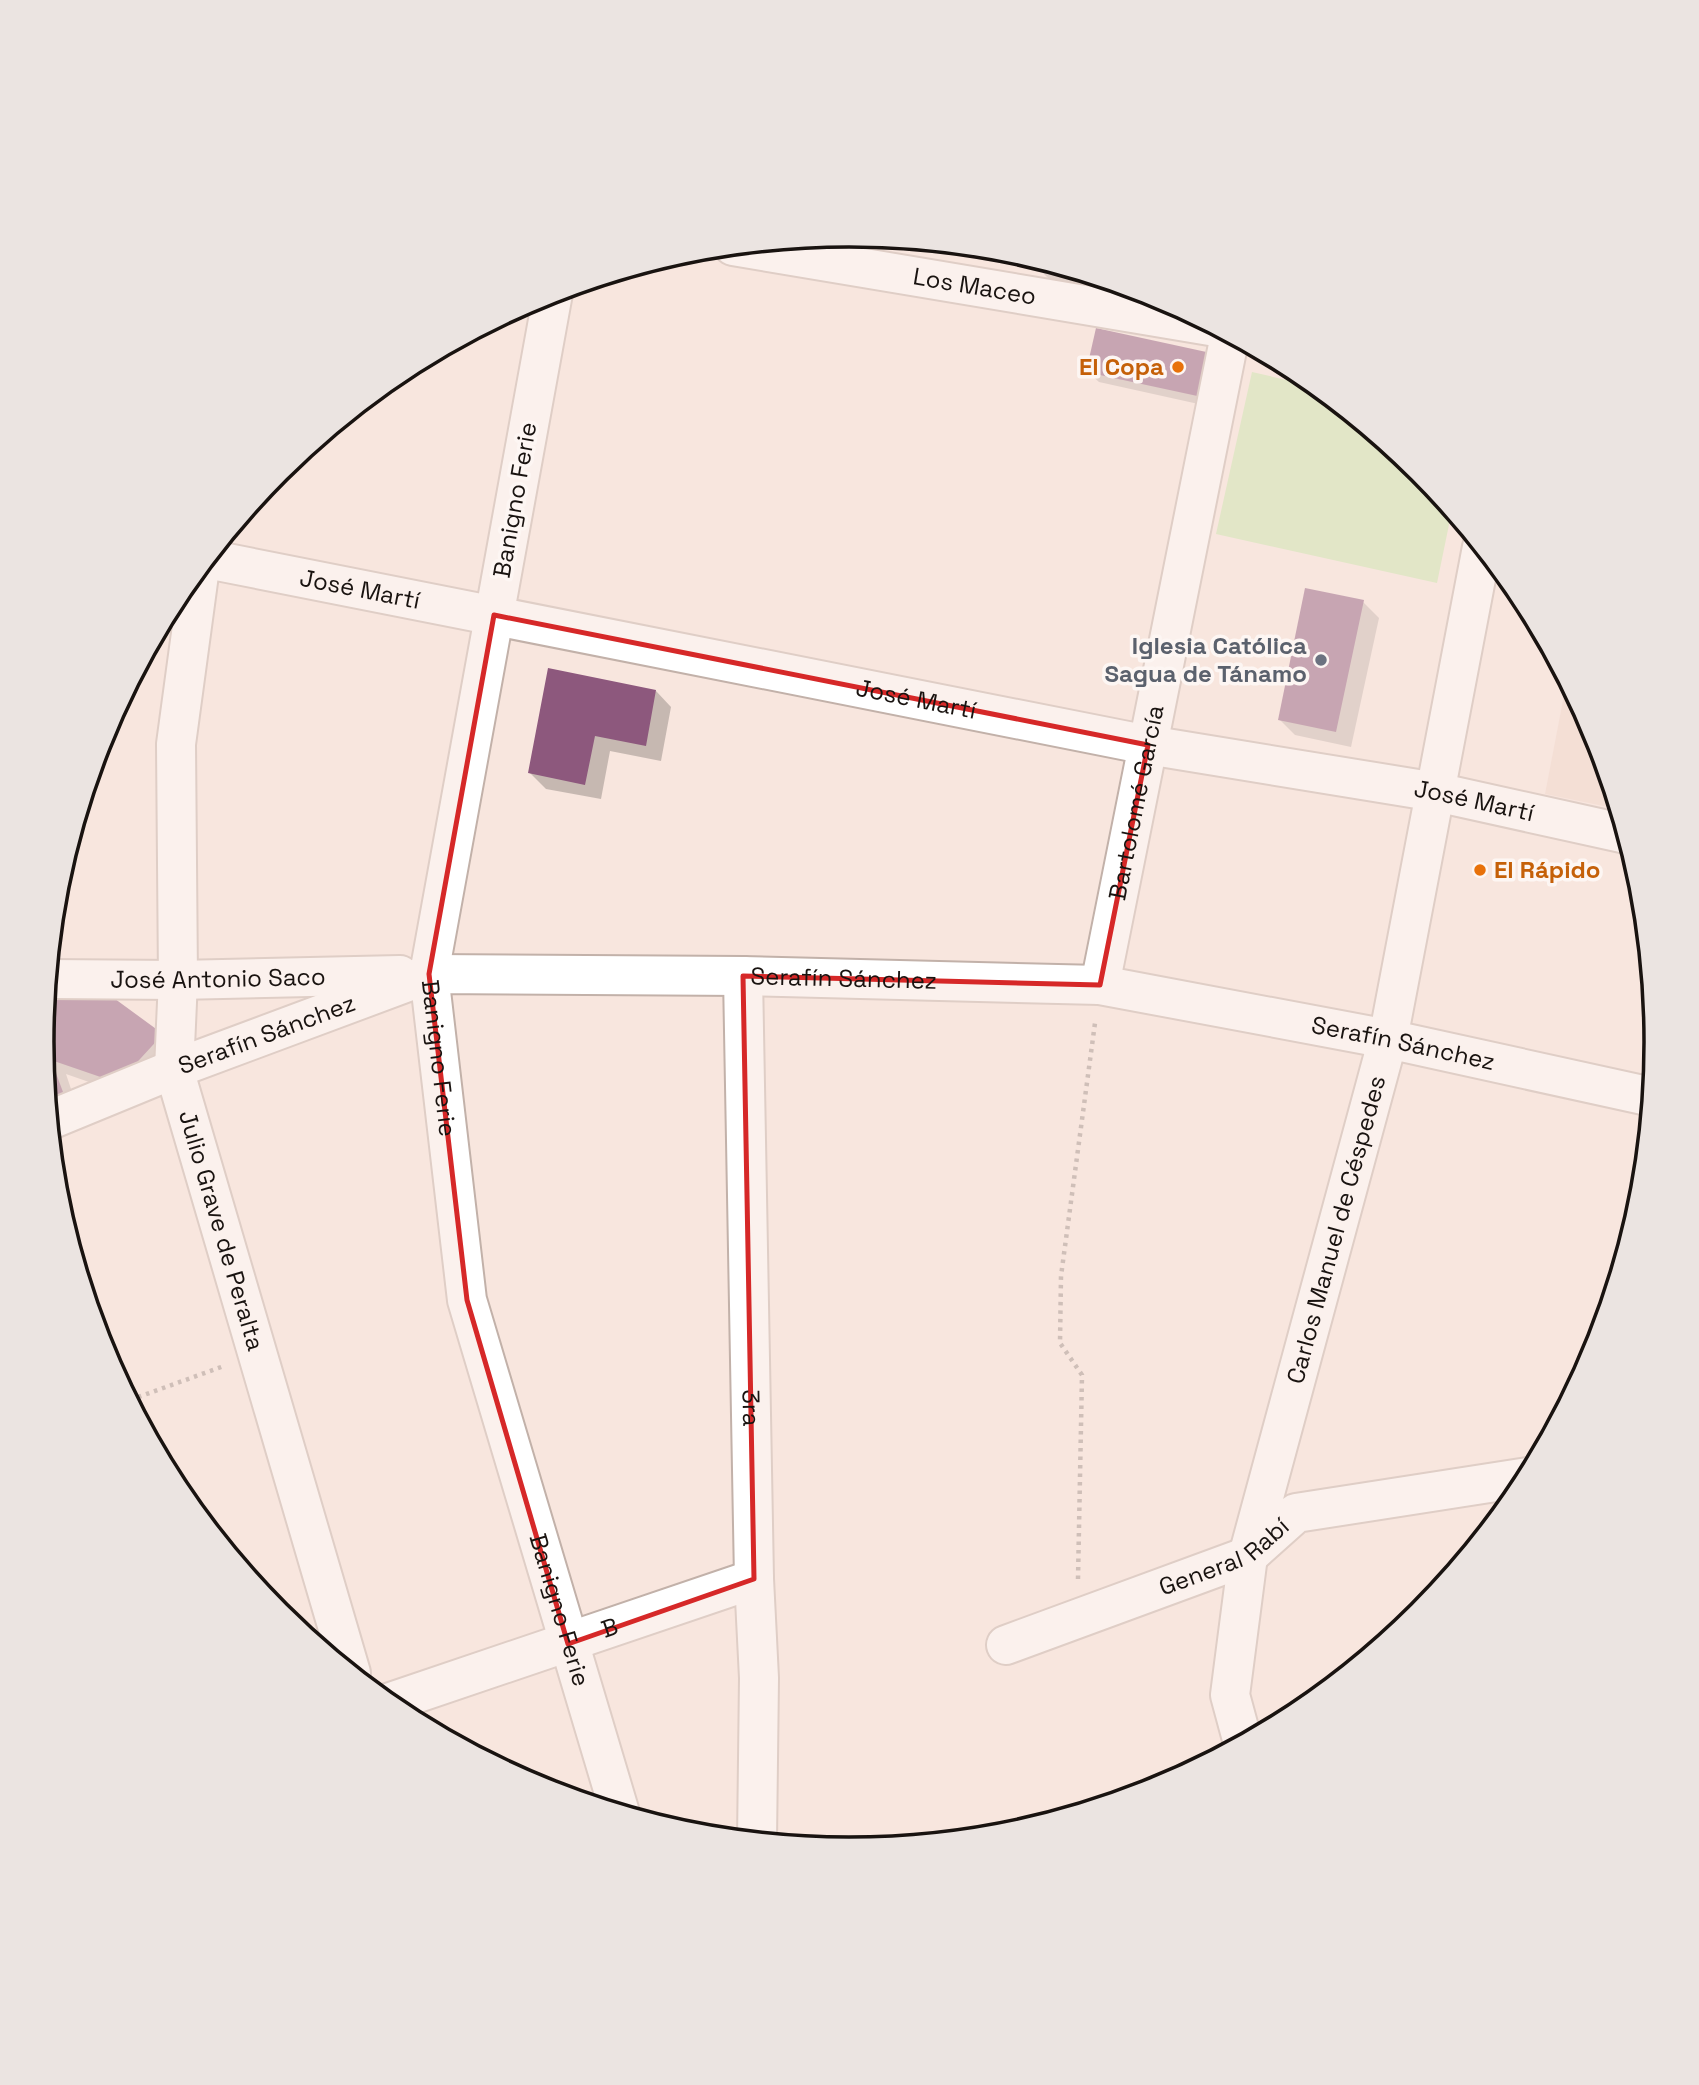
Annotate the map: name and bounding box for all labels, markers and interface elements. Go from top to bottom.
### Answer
street label: Los Maceo [911,260,1039,312]
place label: El Copa [1079,351,1164,382]
marker: El Copa [1170,359,1186,375]
street label: Banigno Ferie [486,420,543,580]
street label: José Martí [297,562,423,616]
place label: Iglesia Católica Sagua de Tánamo [1104,630,1307,689]
marker: Iglesia Católica Sagua de Tánamo [1313,652,1329,668]
street label: José Martí [853,672,979,726]
street label: Bartolomé García [1101,702,1171,903]
street label: José Martí [1412,773,1537,828]
place label: El Rápido [1494,854,1601,885]
marker: El Rápido [1472,862,1488,878]
street label: Serafín Sánchez [750,960,937,996]
street label: José Antonio Saco [110,961,326,995]
street label: Banigno Ferie [415,978,464,1138]
street label: Serafín Sánchez [174,987,359,1081]
street label: Serafín Sánchez [1309,1009,1498,1077]
street label: Carlos Manuel de Céspedes [1279,1072,1392,1387]
street label: Julio Grave de Peralta [172,1107,272,1354]
street label: 3ra [736,1389,767,1427]
street label: General Rabí [1154,1511,1295,1602]
street label: Banigno Ferie [523,1530,597,1690]
street label: B [597,1610,622,1645]

